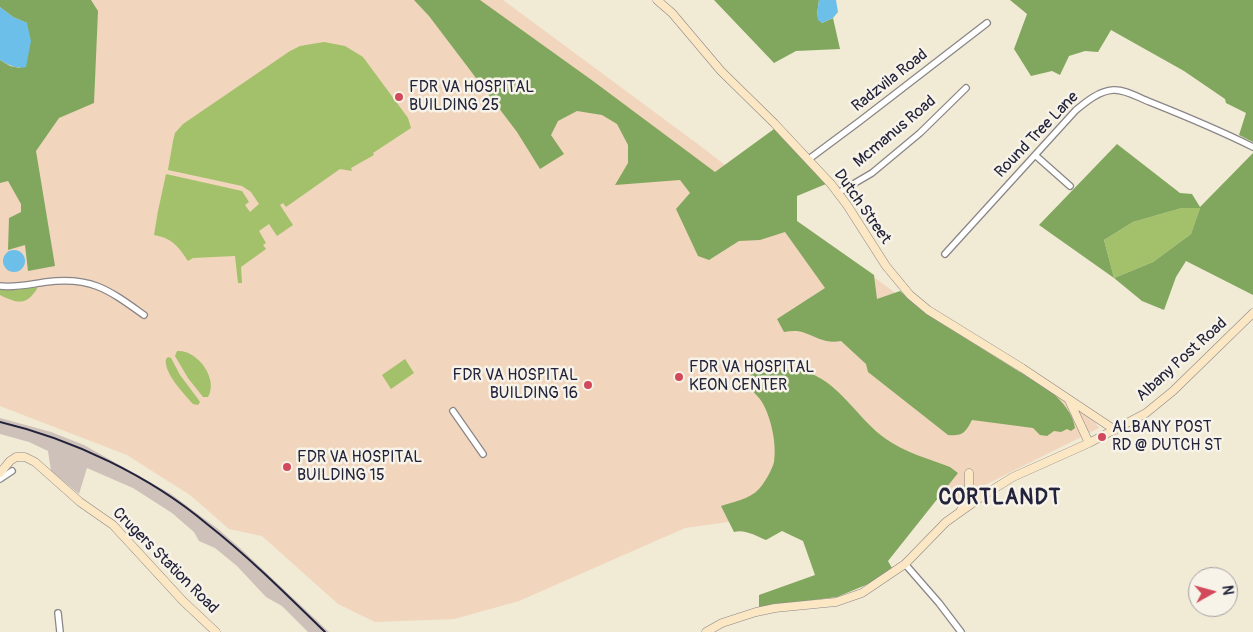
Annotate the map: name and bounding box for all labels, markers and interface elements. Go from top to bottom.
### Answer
street label: Radzvila Road [848,45,932,117]
place label: FDR VA HOSPITAL BUILDING 25 [409,78,534,116]
street label: Round Tree Lane [991,88,1083,182]
marker: FDR VA HOSPITAL BUILDING 25 [393,91,405,103]
street label: Mcmanus Road [850,92,940,172]
street label: Dutch Street [829,166,895,248]
street label: Albany Post Road [1133,314,1231,406]
place label: FDR VA HOSPITAL KEON CENTER [689,358,814,396]
place label: FDR VA HOSPITAL BUILDING 16 [453,366,578,404]
marker: FDR VA HOSPITAL KEON CENTER [673,371,685,383]
marker: FDR VA HOSPITAL BUILDING 16 [582,379,594,391]
place label: ALBANY POST RD @ DUTCH ST [1112,418,1222,456]
marker: ALBANY POST RD @ DUTCH ST [1096,431,1108,443]
place label: FDR VA HOSPITAL BUILDING 15 [297,448,422,486]
marker: FDR VA HOSPITAL BUILDING 15 [281,461,293,473]
district label: CORTLANDT [937,486,1063,512]
street label: Crugers Station Road [108,504,222,618]
north arrow [1188,567,1238,617]
text: N [1218,584,1236,596]

